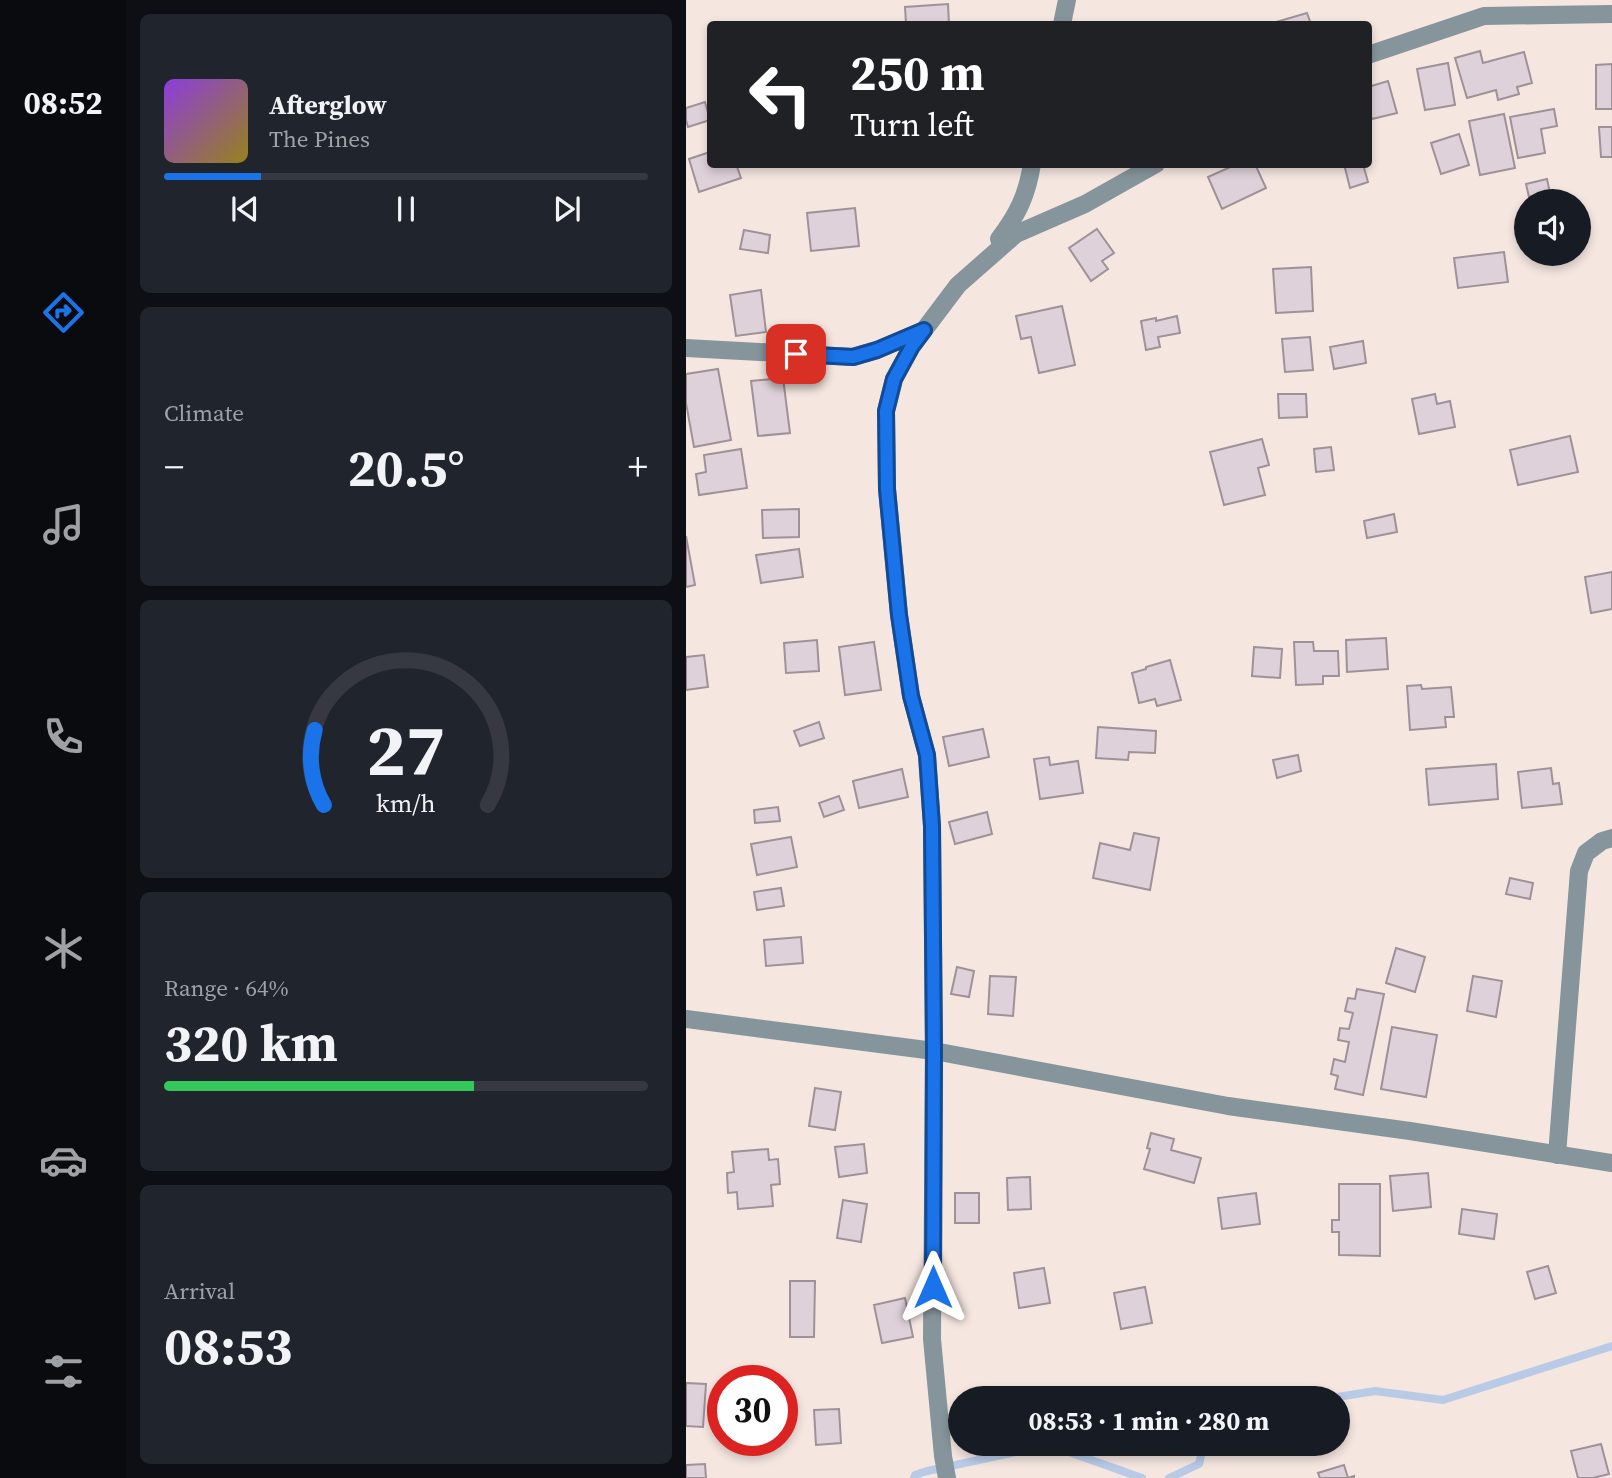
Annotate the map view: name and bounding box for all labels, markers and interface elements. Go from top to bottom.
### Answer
text: 250 m [850,39,985,106]
icon: left [735,49,826,140]
text: 08:52 [24,81,102,125]
text: Afterglow [269,87,387,123]
text: Turn left [850,103,974,147]
text: The Pines [269,123,370,155]
map controls [1514,189,1591,266]
button: sound [1514,189,1591,266]
icon: previous [226,190,264,228]
icon: pause [387,190,425,228]
icon: next [548,190,586,228]
icon: directions [39,288,88,337]
pin [766,324,826,384]
icon: arrive [777,335,815,373]
text: Climate [164,397,244,429]
text: 20.5° [347,432,465,503]
text: − [164,441,184,493]
text: + [628,441,648,493]
icon: music [39,500,88,549]
text: 27 [367,700,445,799]
icon: phone [39,712,88,761]
text: km/h [376,786,436,820]
icon: climate [39,924,88,973]
text: Range · 64% [164,972,289,1004]
text: 320 km [164,1007,338,1078]
icon: car [39,1136,88,1185]
position arrow [896,1250,970,1324]
text: Arrival [164,1275,235,1307]
text: 08:53 [164,1310,292,1381]
icon: filters [39,1347,88,1396]
speed limit sign: 30 [707,1365,798,1456]
text: 08:53 · 1 min · 280 m [1029,1403,1269,1439]

